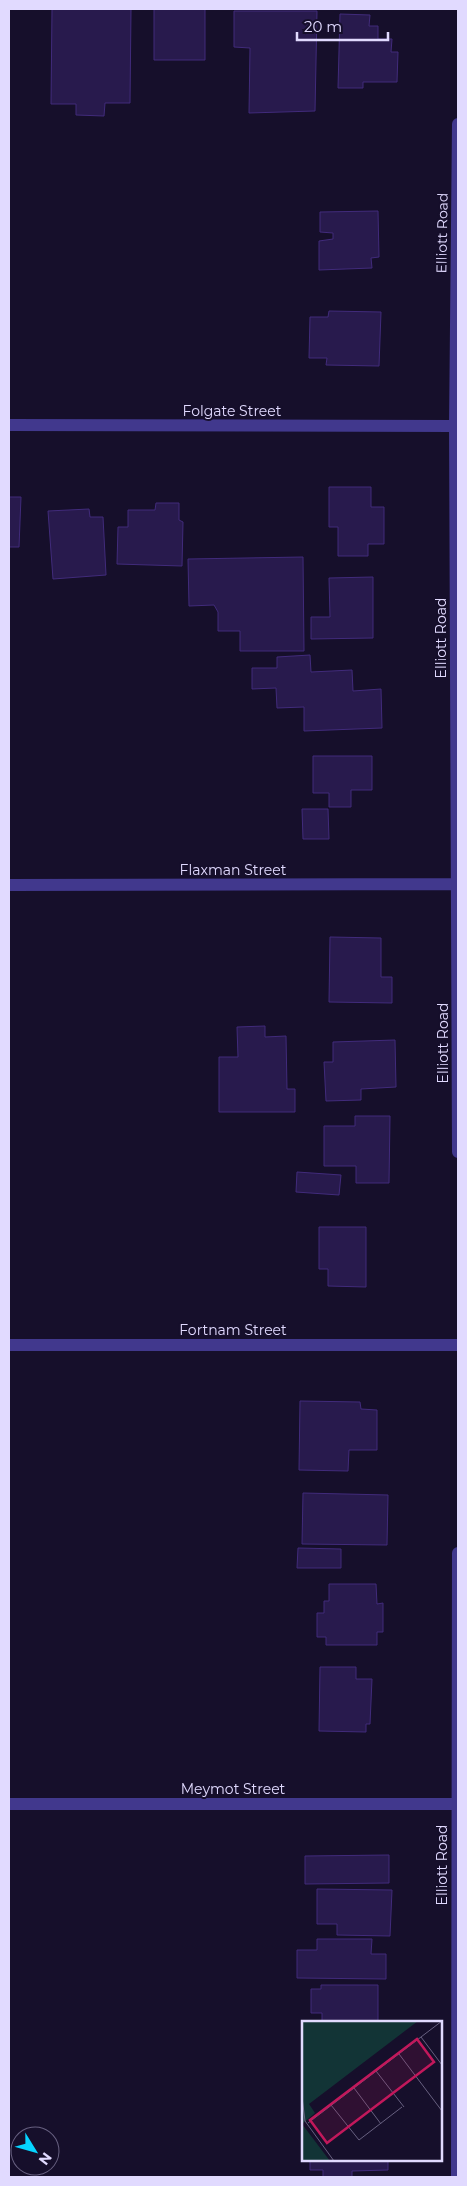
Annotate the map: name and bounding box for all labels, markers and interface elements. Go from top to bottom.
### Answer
scale bar [297,10,388,42]
text: 20 m [304,17,342,36]
street label: Elliott Road [432,192,452,274]
street label: Folgate Street [183,402,282,420]
street label: Elliott Road [432,598,450,678]
street label: Flaxman Street [180,861,287,879]
street label: Elliott Road [434,1003,452,1083]
street label: Fortnam Street [179,1321,287,1339]
street label: Meymot Street [181,1780,286,1798]
street label: Elliott Road [433,1825,451,1905]
inset map [302,2021,442,2161]
north arrow [10,2126,60,2176]
text: N [35,2149,56,2169]

